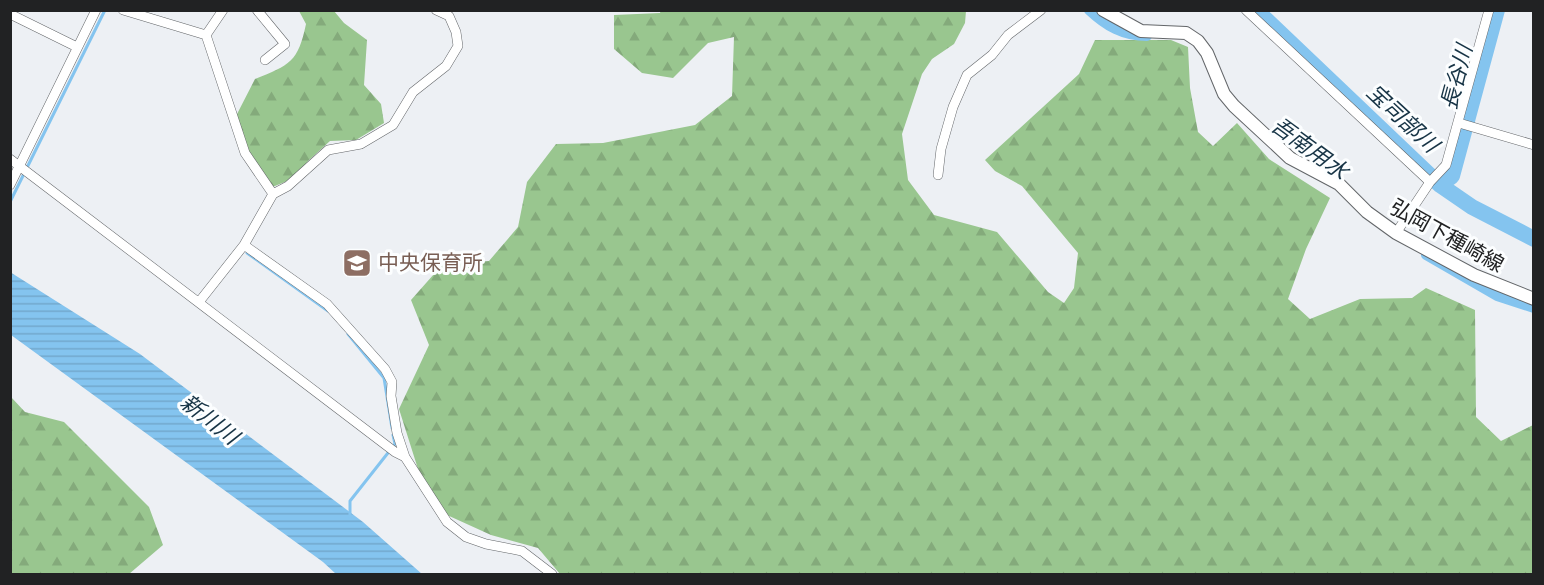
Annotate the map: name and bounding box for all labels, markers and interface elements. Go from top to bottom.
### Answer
water label: 長谷川 [1432,39,1479,113]
water label: 宝司部川 [1361,76,1448,160]
water label: 吾南用水 [1266,109,1357,186]
street label: 弘岡下種崎線 [1386,192,1509,278]
school or university icon: 中央保育所 [341,247,373,279]
place label: 中央保育所 [378,248,483,276]
water label: 新川川 [175,386,247,452]

